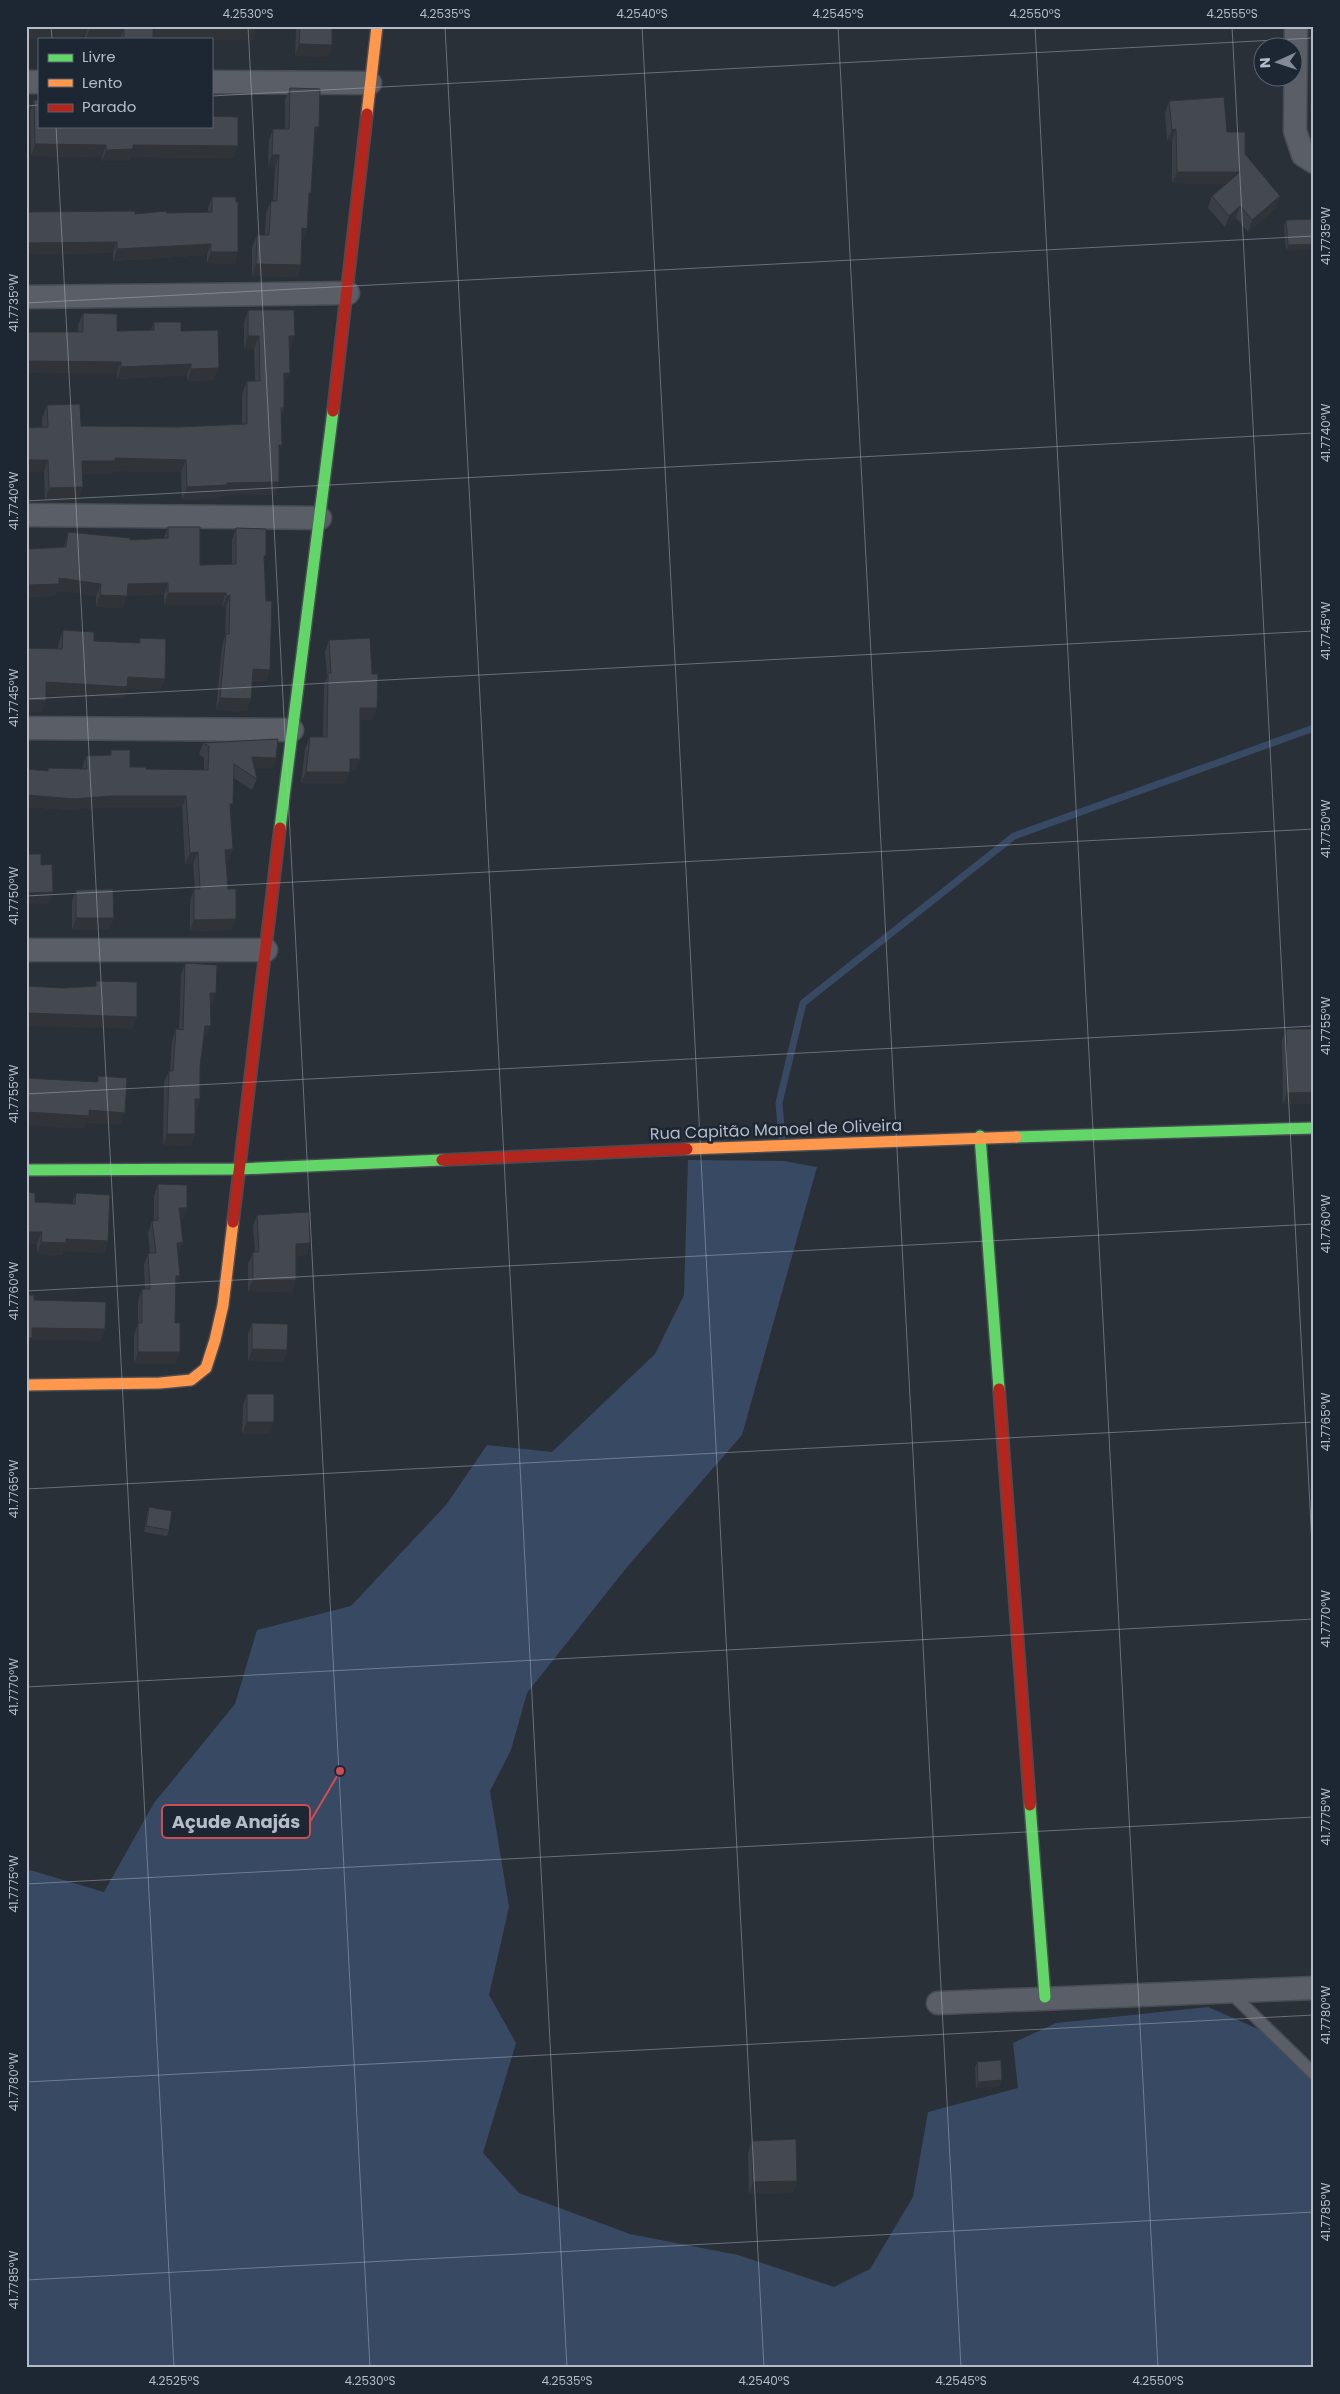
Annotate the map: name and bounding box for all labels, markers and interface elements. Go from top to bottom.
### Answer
text: 4.2530°S [222,5,274,22]
text: 4.2535°S [419,5,471,22]
text: 4.2540°S [616,5,668,22]
text: 4.2545°S [812,5,864,22]
text: 4.2550°S [1009,5,1061,22]
text: 4.2555°S [1206,5,1258,22]
legend [38,38,212,128]
north arrow [1252,38,1302,88]
text: Livre [82,46,115,67]
text: N [1255,57,1275,68]
text: Lento [82,72,122,93]
text: Parado [82,96,136,117]
text: 41.7735°W [1317,207,1334,265]
text: 41.7735°W [5,274,22,332]
text: 41.7740°W [1317,403,1334,462]
text: 41.7740°W [5,471,22,530]
text: 41.7745°W [1317,601,1334,660]
text: 41.7745°W [5,668,22,727]
text: 41.7750°W [1317,799,1334,858]
text: 41.7750°W [5,866,22,925]
text: 41.7755°W [1317,996,1334,1055]
text: 41.7755°W [5,1064,22,1123]
street label: Rua Capitão Manoel de Oliveira [649,1114,903,1145]
text: 41.7760°W [1317,1194,1334,1253]
text: 41.7760°W [5,1261,22,1320]
text: 41.7765°W [1317,1392,1334,1451]
text: 41.7765°W [5,1459,22,1518]
text: 41.7770°W [1317,1590,1334,1648]
text: 41.7770°W [5,1658,22,1716]
text: 41.7775°W [1317,1788,1334,1846]
callout: Açude Anajás [162,1805,310,1838]
text: Açude Anajás [172,1809,300,1834]
text: 41.7775°W [5,1855,22,1913]
text: 41.7780°W [1317,1985,1334,2044]
text: 41.7780°W [5,2052,22,2111]
text: 41.7785°W [1317,2182,1334,2241]
text: 41.7785°W [5,2250,22,2309]
text: 4.2525°S [149,2372,199,2389]
text: 4.2530°S [344,2372,396,2389]
text: 4.2535°S [541,2372,593,2389]
text: 4.2540°S [738,2372,790,2389]
text: 4.2545°S [935,2372,987,2389]
text: 4.2550°S [1132,2372,1184,2389]

